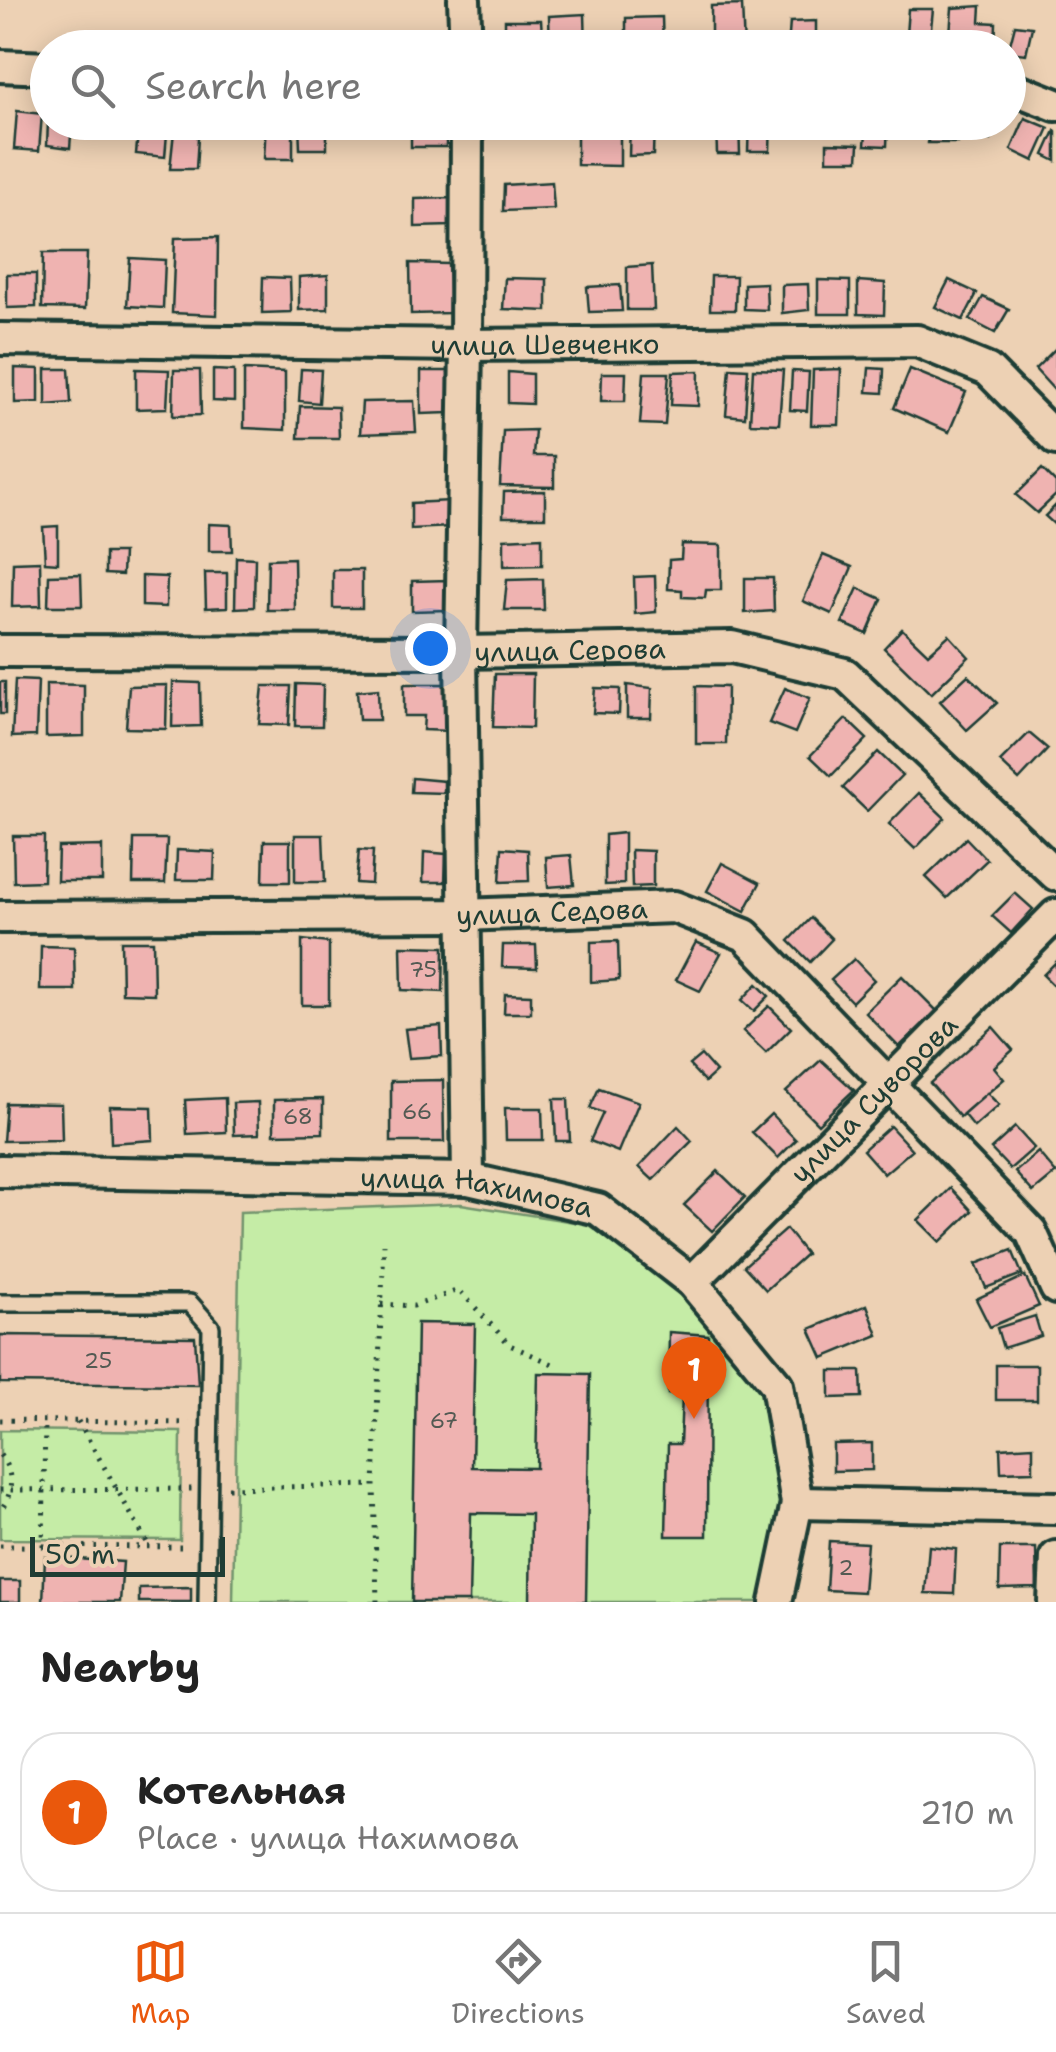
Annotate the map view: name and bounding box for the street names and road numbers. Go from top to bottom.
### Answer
street label: улица Шевченко [430,324,660,364]
street label: улица Серова [474,629,666,671]
street label: улица Седова [455,889,649,934]
street label: улица Суворова [782,1006,966,1192]
street label: улица Нахимова [360,1158,597,1226]

